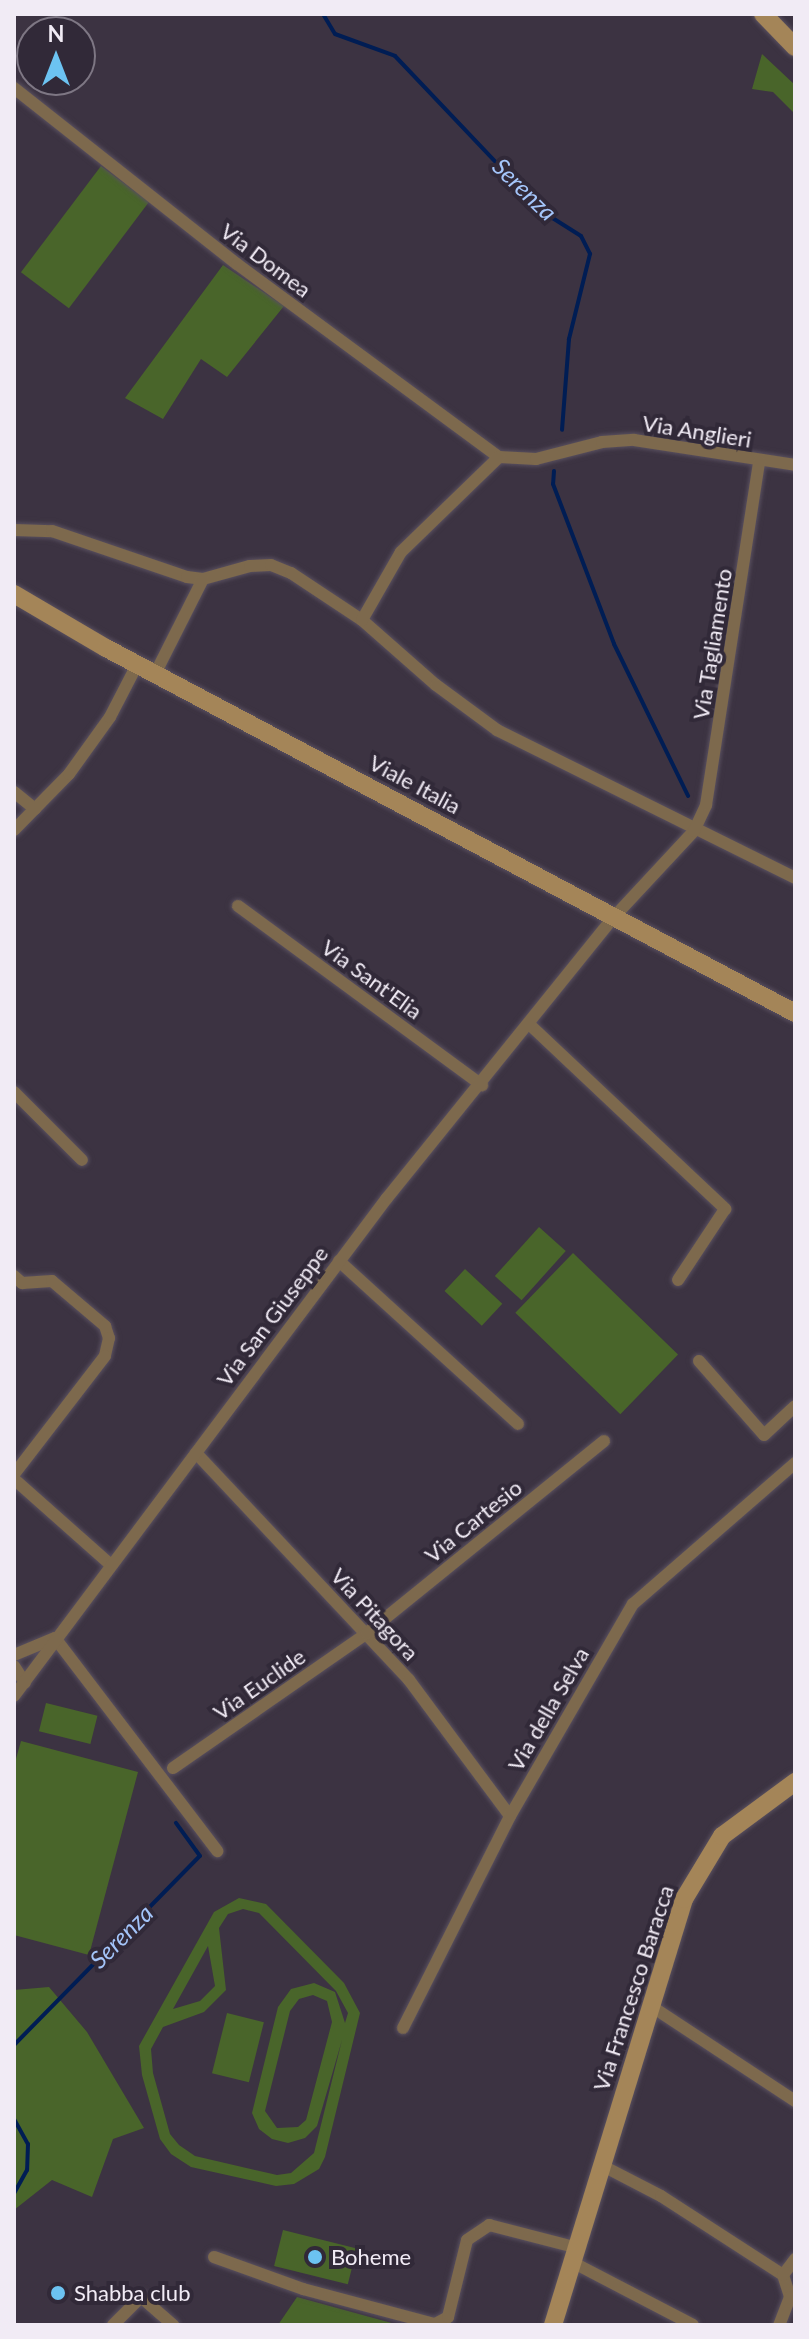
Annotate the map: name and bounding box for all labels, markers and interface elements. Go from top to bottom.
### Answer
north arrow [16,16,96,96]
text: N [48,20,64,47]
water label: Serenza [487,152,563,226]
street label: Via Domea [216,217,316,303]
street label: Via Anglieri [640,409,754,453]
street label: Via Tagliamento [687,566,737,722]
street label: Viale Italia [365,749,465,819]
street label: Via Sant'Elia [317,934,427,1024]
street label: Via San Giuseppe [211,1241,333,1391]
street label: Via Cartesio [419,1474,527,1568]
street label: Via Pitagora [326,1562,424,1666]
street label: Via della Selva [502,1642,594,1776]
street label: Via Euclide [208,1643,310,1725]
street label: Via Francesco Baracca [587,1882,679,2094]
water label: Serenza [83,1898,159,1974]
place label: Boheme [331,2244,411,2270]
marker: Boheme [306,2248,324,2266]
place label: Shabba club [74,2280,190,2306]
marker: Shabba club [49,2284,67,2302]

